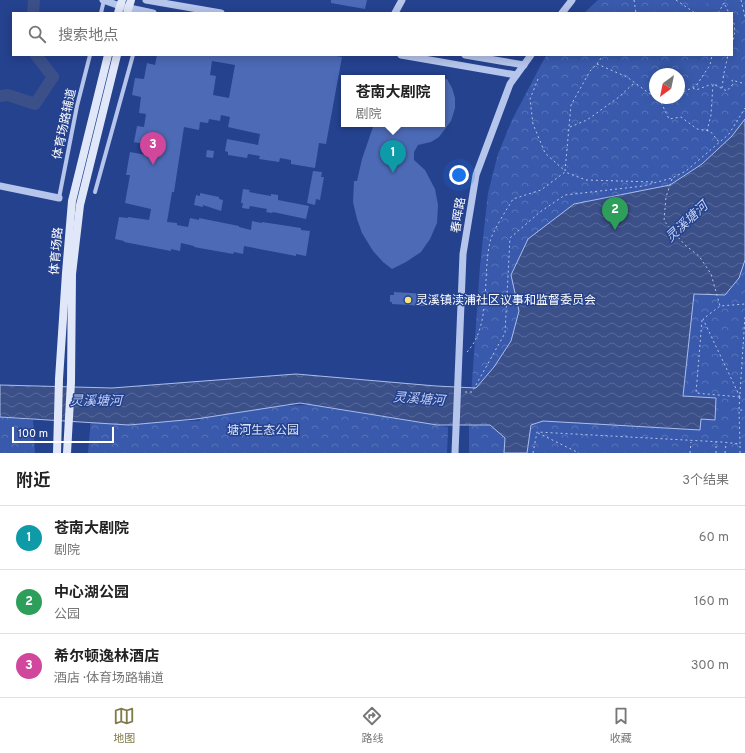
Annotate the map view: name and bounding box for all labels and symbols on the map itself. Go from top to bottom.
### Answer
north arrow [649,68,685,104]
street label: 体育场路辅道 [50,87,80,161]
pin: 3 [140,132,166,165]
pin: 1 [380,140,406,173]
your location [449,165,469,185]
street label: 春晖路 [448,196,470,234]
water label: 灵溪塘河 [662,196,714,246]
pin: 2 [602,197,628,230]
street label: 体育场路 [47,226,67,276]
place label: 灵溪镇渎浦社区议事和监督委员会 [416,293,596,309]
marker: 灵溪镇渎浦社区议事和监督委员会 [403,295,413,305]
water label: 灵溪塘河 [392,389,448,410]
water label: 灵溪塘河 [70,393,125,410]
park label: 塘河生态公园 [227,423,299,439]
scale bar [12,425,114,444]

